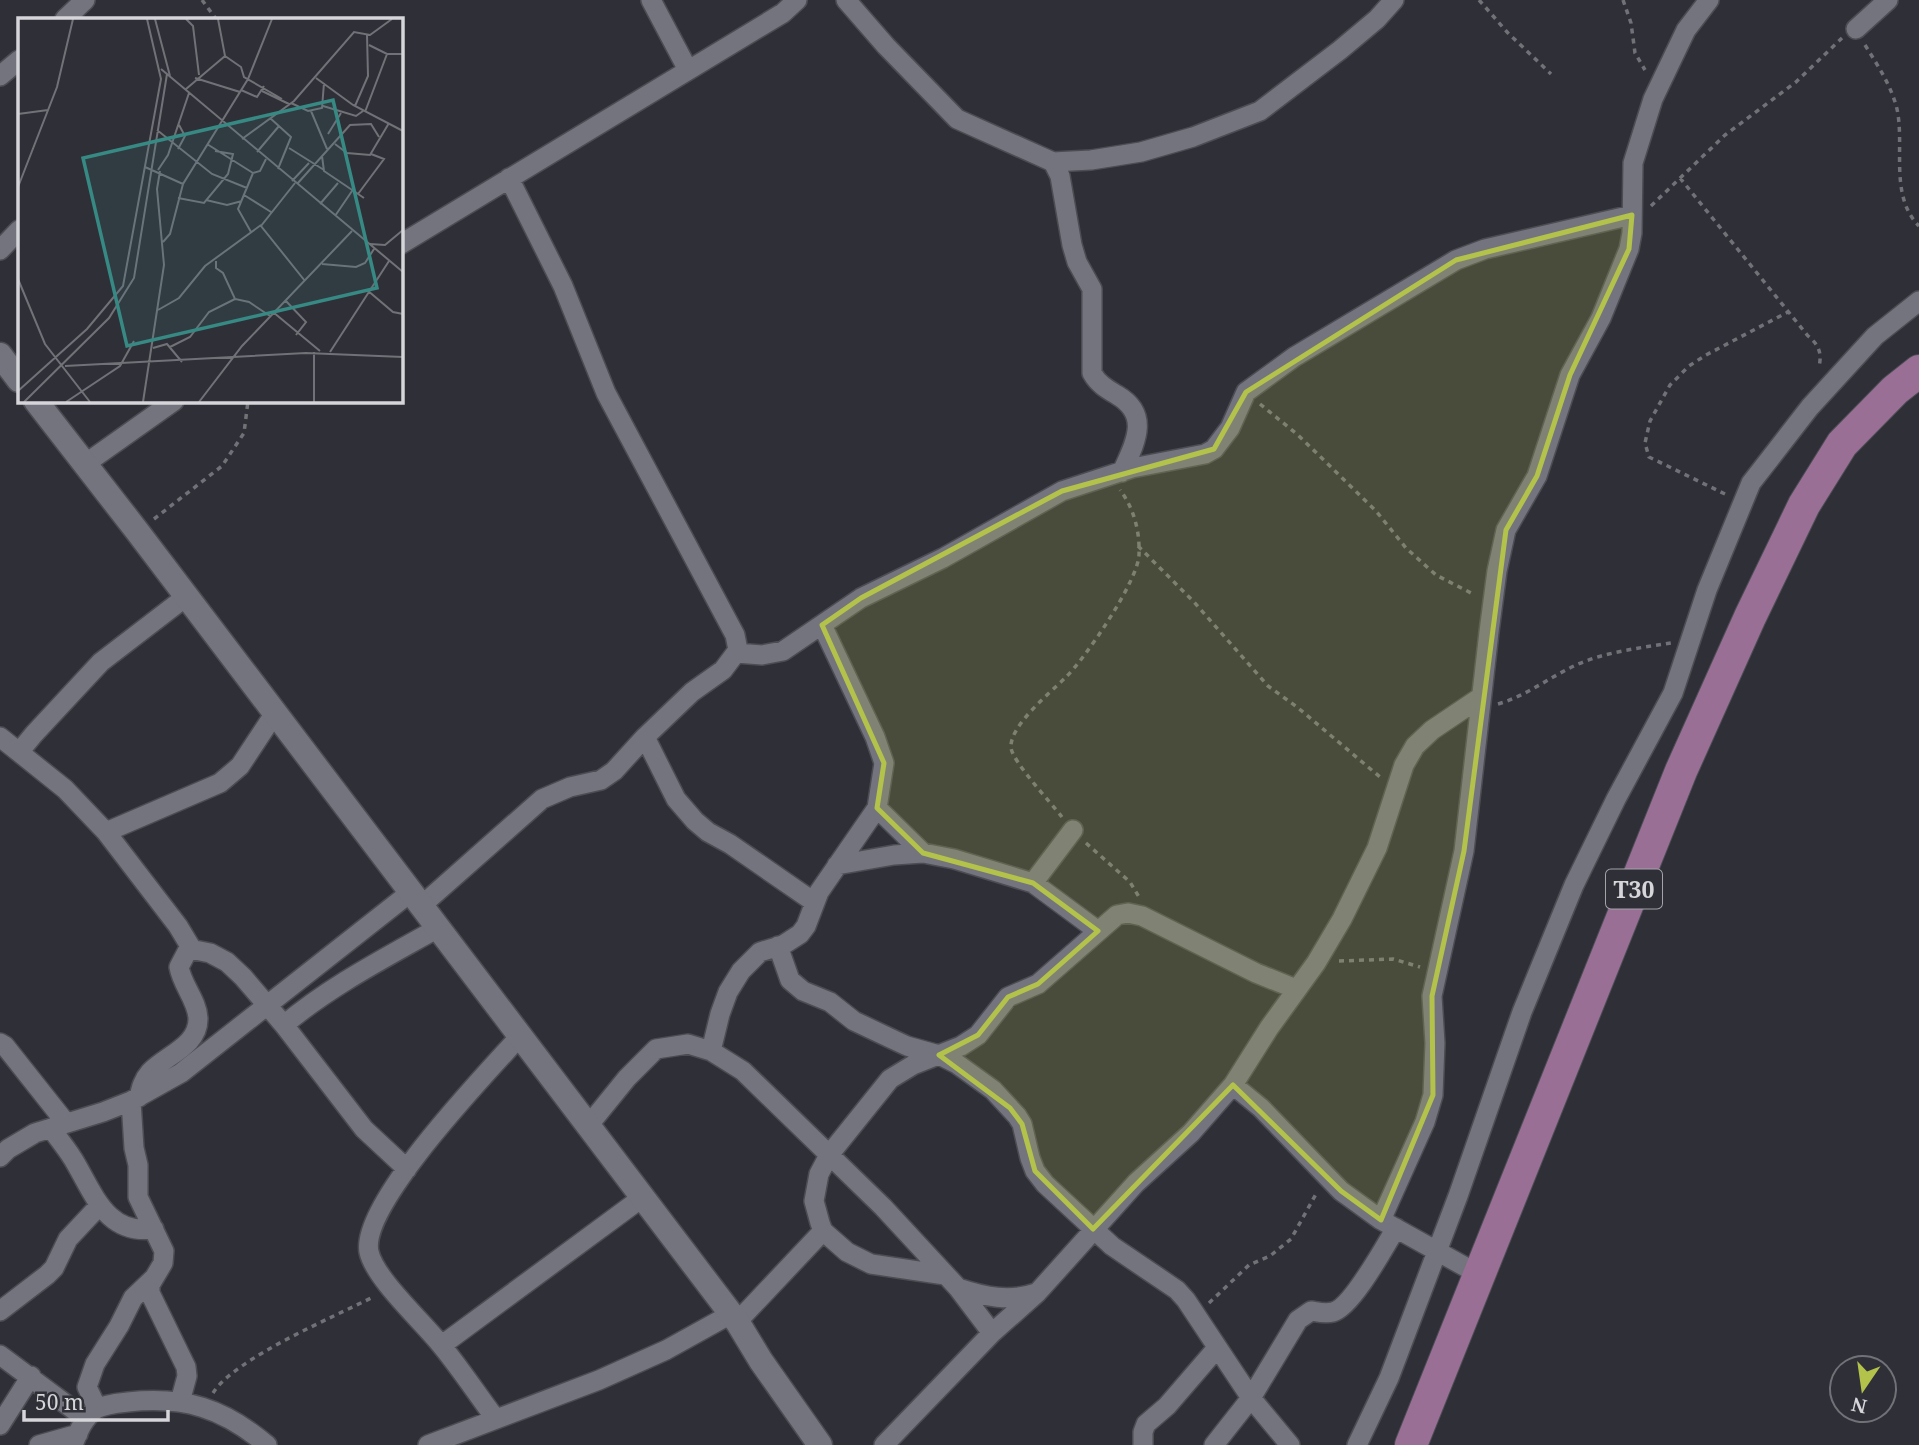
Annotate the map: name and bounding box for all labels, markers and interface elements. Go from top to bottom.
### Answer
inset map [18,18,402,402]
road number: T30 [1606,870,1662,908]
north arrow [1828,1354,1898,1424]
scale bar [24,1378,168,1422]
text: 50 m [35,1388,84,1416]
text: N [1849,1391,1869,1420]

